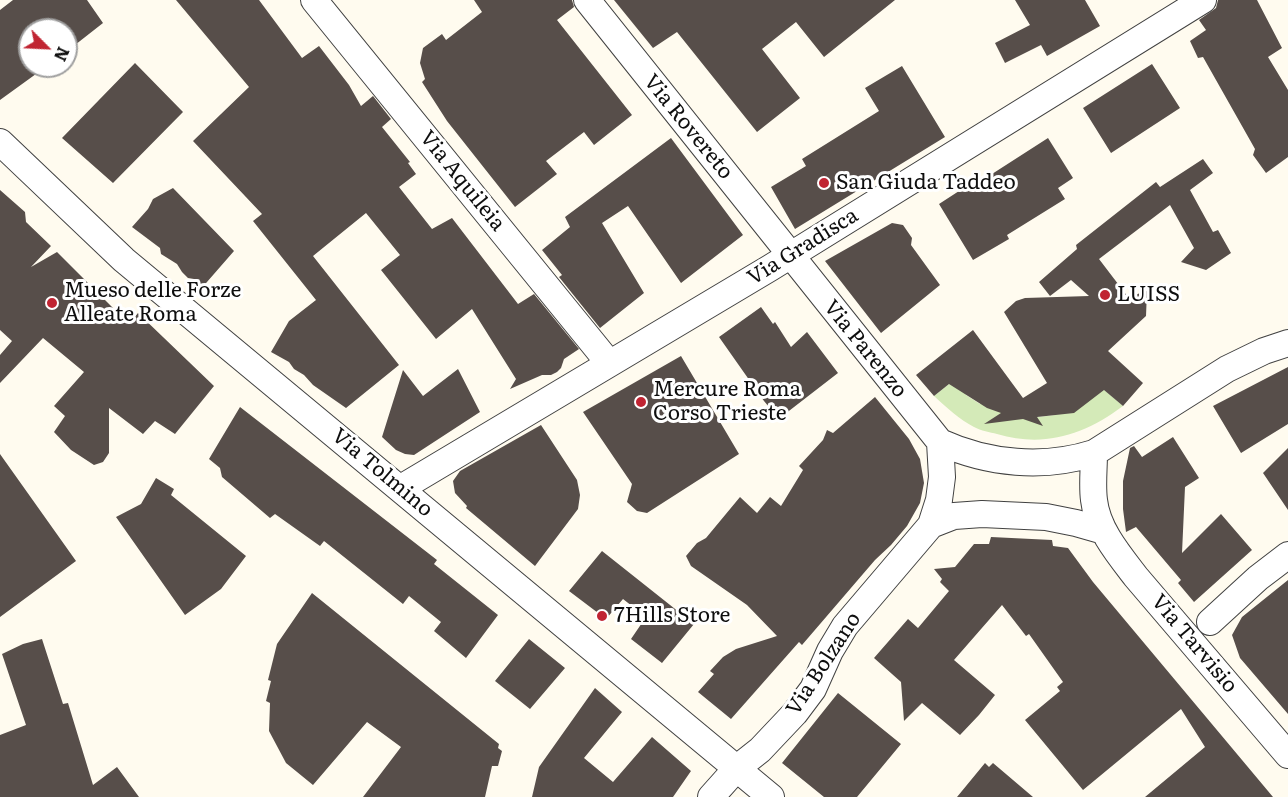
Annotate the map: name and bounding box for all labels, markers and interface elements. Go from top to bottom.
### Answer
north arrow [18,18,78,78]
text: N [49,43,76,66]
street label: Via Rovereto [638,69,738,185]
street label: Via Aquileia [414,126,510,236]
place label: San Giuda Taddeo [836,170,1016,196]
marker: San Giuda Taddeo [817,176,831,190]
street label: Via Gradisca [743,203,863,291]
place label: Mueso delle Forze Alleate Roma [64,278,241,328]
place label: LUISS [1117,282,1180,308]
marker: LUISS [1098,288,1112,302]
street label: Via Parenzo [818,295,912,403]
marker: Mueso delle Forze Alleate Roma [45,296,59,310]
place label: Mercure Roma Corso Trieste [653,377,801,427]
marker: Mercure Roma Corso Trieste [634,395,648,409]
street label: Via Tolmino [326,423,438,523]
street label: Via Tarvisio [1145,590,1243,698]
place label: 7Hills Store [614,603,730,629]
street label: Via Bolzano [781,608,867,720]
marker: 7Hills Store [595,609,609,623]

